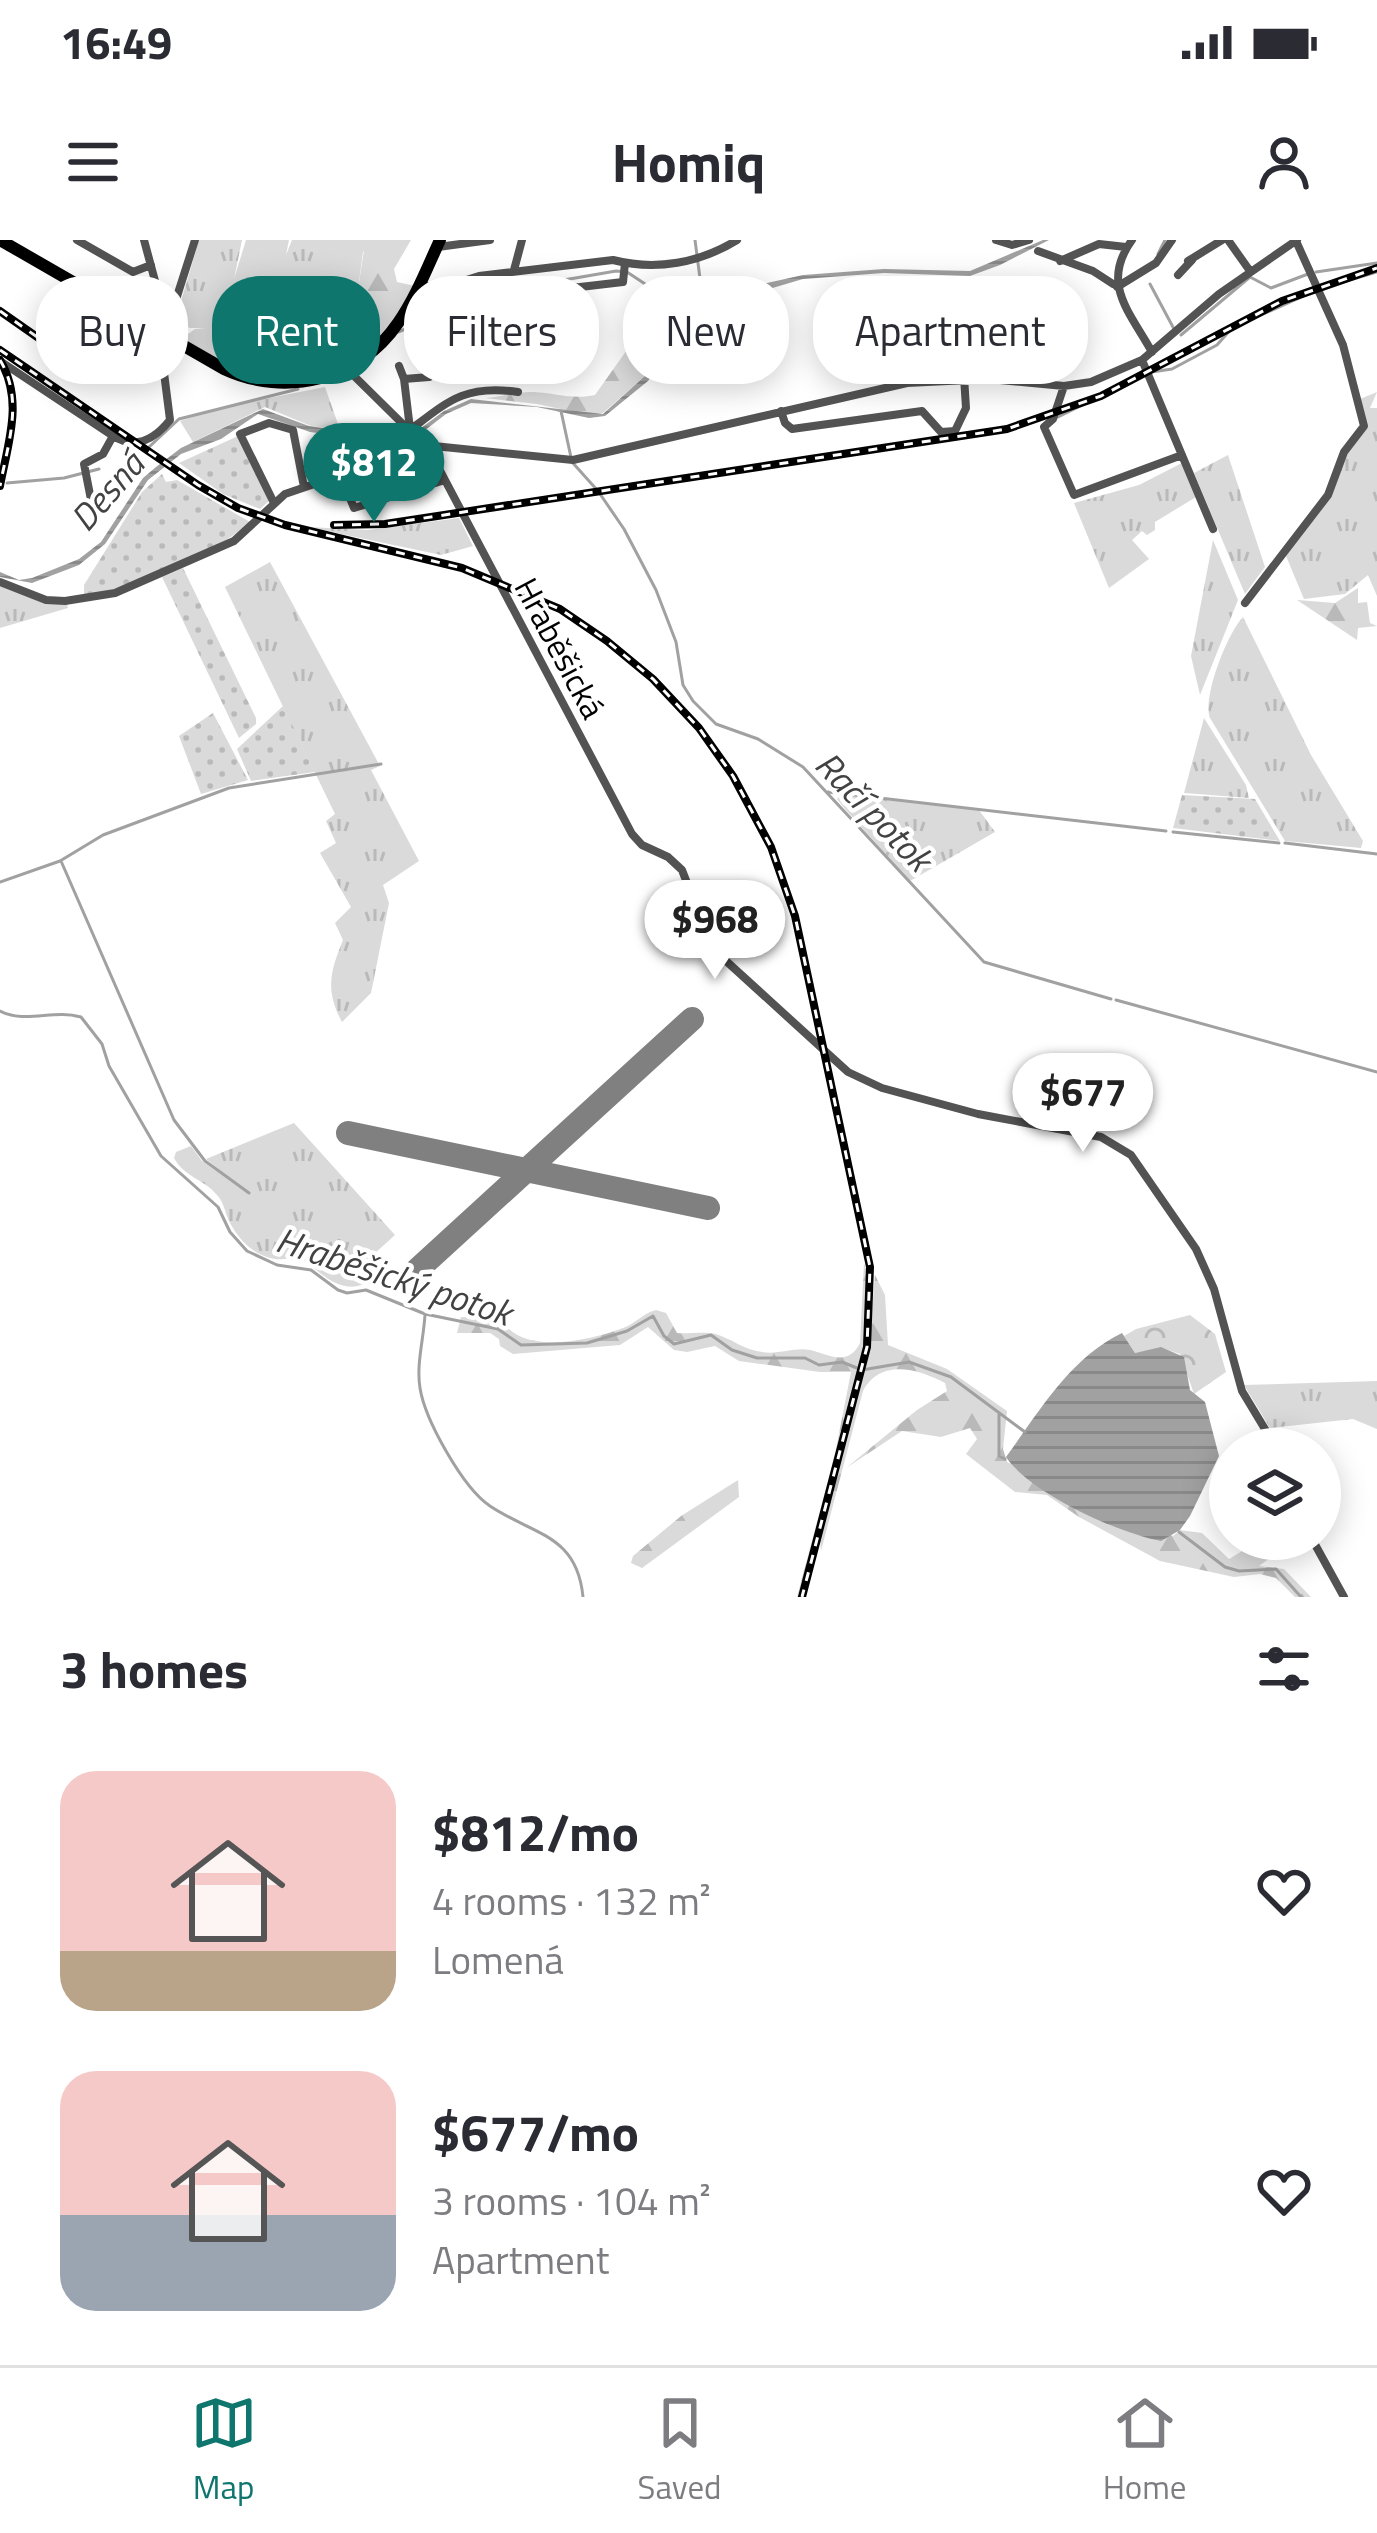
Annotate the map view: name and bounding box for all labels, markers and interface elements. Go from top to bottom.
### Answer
text: 16:49 [60,8,172,76]
text: Homiq [612,121,765,203]
icon: menu [60,129,126,195]
icon: person [1251,129,1317,195]
chip: Buy [36,276,188,384]
chip: Rent [212,276,380,384]
chip: Filters [404,276,599,384]
chip: New [623,276,789,384]
chip: Apartment [813,276,1088,384]
pin: $812 [303,423,445,525]
text: $812 [330,432,418,491]
water label: Desná [56,436,159,543]
street label: Hraběšická [502,569,618,727]
water label: Račí potok [803,738,949,886]
pin: $968 [644,880,786,982]
text: $968 [671,889,759,948]
pin: $677 [1012,1053,1154,1155]
text: $677 [1039,1062,1127,1121]
water label: Hraběšický potok [269,1212,523,1341]
map controls [1209,1428,1341,1560]
button: layers [1209,1428,1341,1560]
text: 3 homes [60,1630,248,1708]
icon: filters [1251,1636,1317,1702]
text: $812/mo [432,1793,639,1871]
icon: home [156,1819,300,1963]
icon: heart [1251,1858,1317,1924]
text: 4 rooms · 132 m² [432,1871,711,1930]
text: Lomená [432,1930,564,1989]
text: $677/mo [432,2093,639,2171]
icon: home [156,2119,300,2263]
icon: heart [1251,2158,1317,2224]
text: 3 rooms · 104 m² [432,2171,711,2230]
text: Apartment [432,2230,609,2289]
tab: Map [191,2390,257,2512]
tab: Saved [638,2390,722,2512]
tab: Home [1103,2390,1186,2512]

